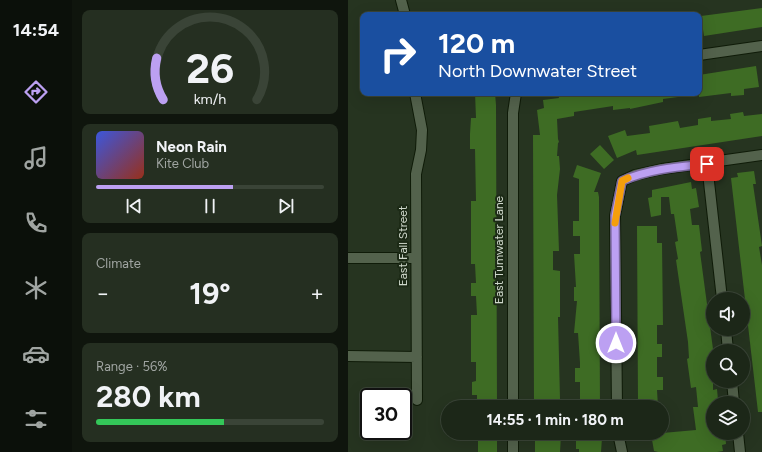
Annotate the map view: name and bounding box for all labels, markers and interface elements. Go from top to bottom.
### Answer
text: 14:54 [13,19,59,41]
text: 120 m [438,26,515,60]
icon: right [372,28,424,80]
text: 26 [186,43,234,93]
text: North Downwater Street [438,60,637,82]
icon: directions [22,78,50,106]
text: km/h [194,90,226,108]
text: Neon Rain [156,138,227,156]
icon: music [22,144,50,172]
pin [690,147,724,181]
icon: arrive [696,153,718,175]
text: Kite Club [156,156,209,171]
icon: previous [123,195,145,217]
icon: pause [199,195,221,217]
icon: next [275,195,297,217]
street label: East Tumwater Lane [492,195,506,304]
street label: East Fall Street [396,205,410,286]
icon: phone [22,209,50,237]
text: Climate [96,256,141,271]
icon: climate [22,274,50,302]
text: 19° [189,275,231,312]
text: − [96,280,110,307]
text: + [310,280,324,307]
map controls [706,292,750,440]
button: sound [706,292,750,336]
position arrow [595,322,637,364]
icon: car [22,340,50,368]
button: search [706,344,750,388]
text: Range · 56% [96,359,168,374]
text: 280 km [96,378,201,415]
speed limit sign: 30 [360,388,412,440]
button: layers [706,396,750,440]
icon: filters [22,405,50,433]
text: 14:55 · 1 min · 180 m [486,411,624,429]

